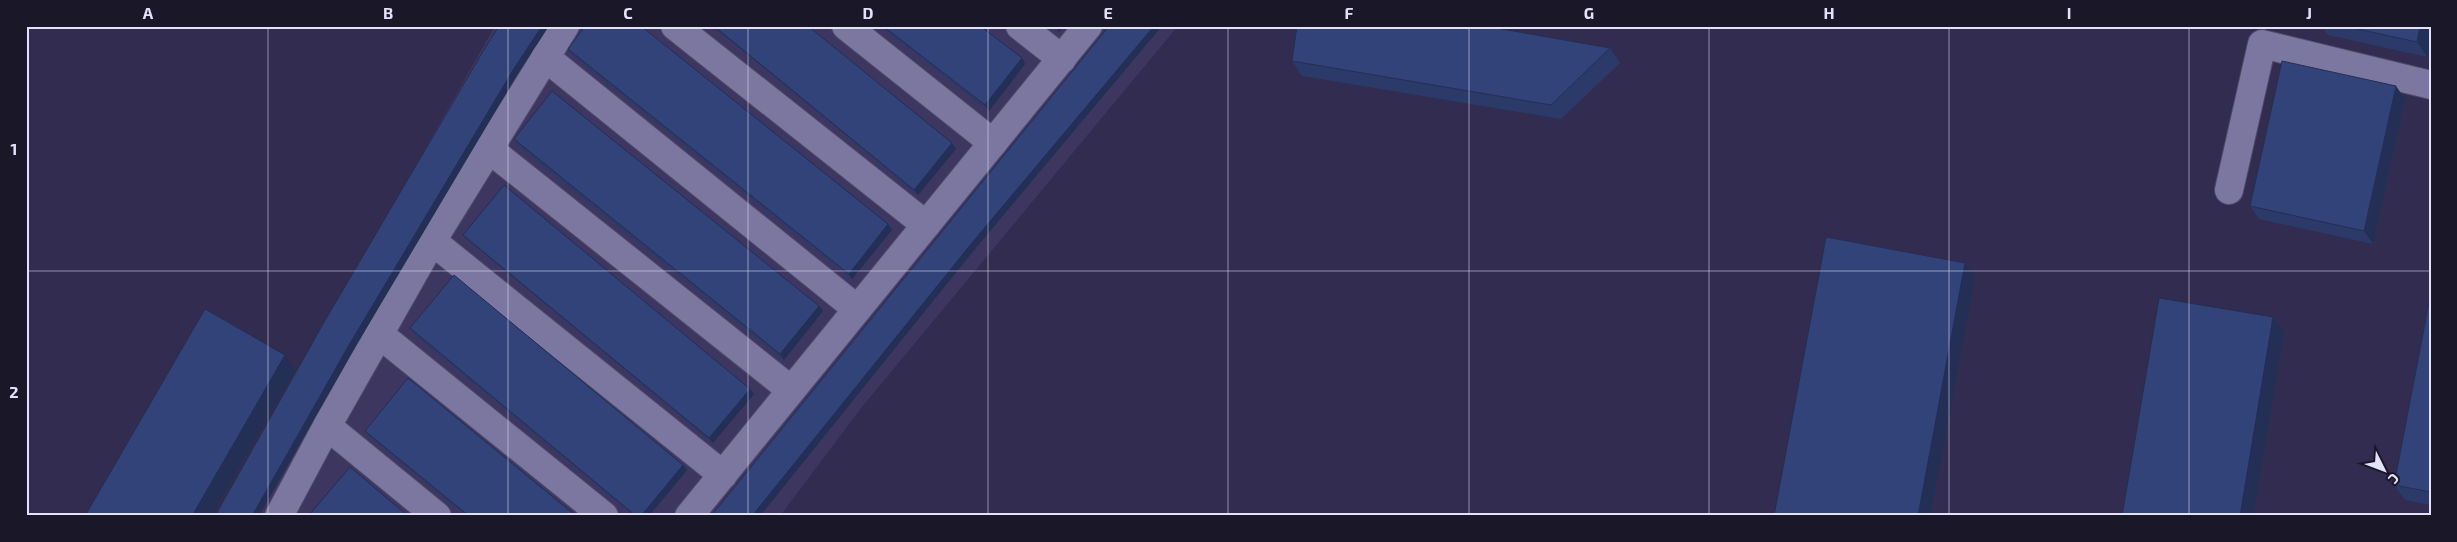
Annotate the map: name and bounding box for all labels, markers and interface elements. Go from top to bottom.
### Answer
text: A [143,3,154,22]
text: B [383,3,393,22]
text: C [623,3,633,22]
text: D [863,3,874,22]
text: E [1103,3,1113,22]
text: F [1345,3,1354,22]
text: G [1584,3,1594,22]
text: H [1823,3,1835,22]
text: I [2067,3,2071,22]
text: J [2306,3,2312,22]
text: 1 [11,139,17,158]
text: 2 [9,382,19,401]
north arrow [2360,444,2410,494]
text: С [2385,470,2403,488]

